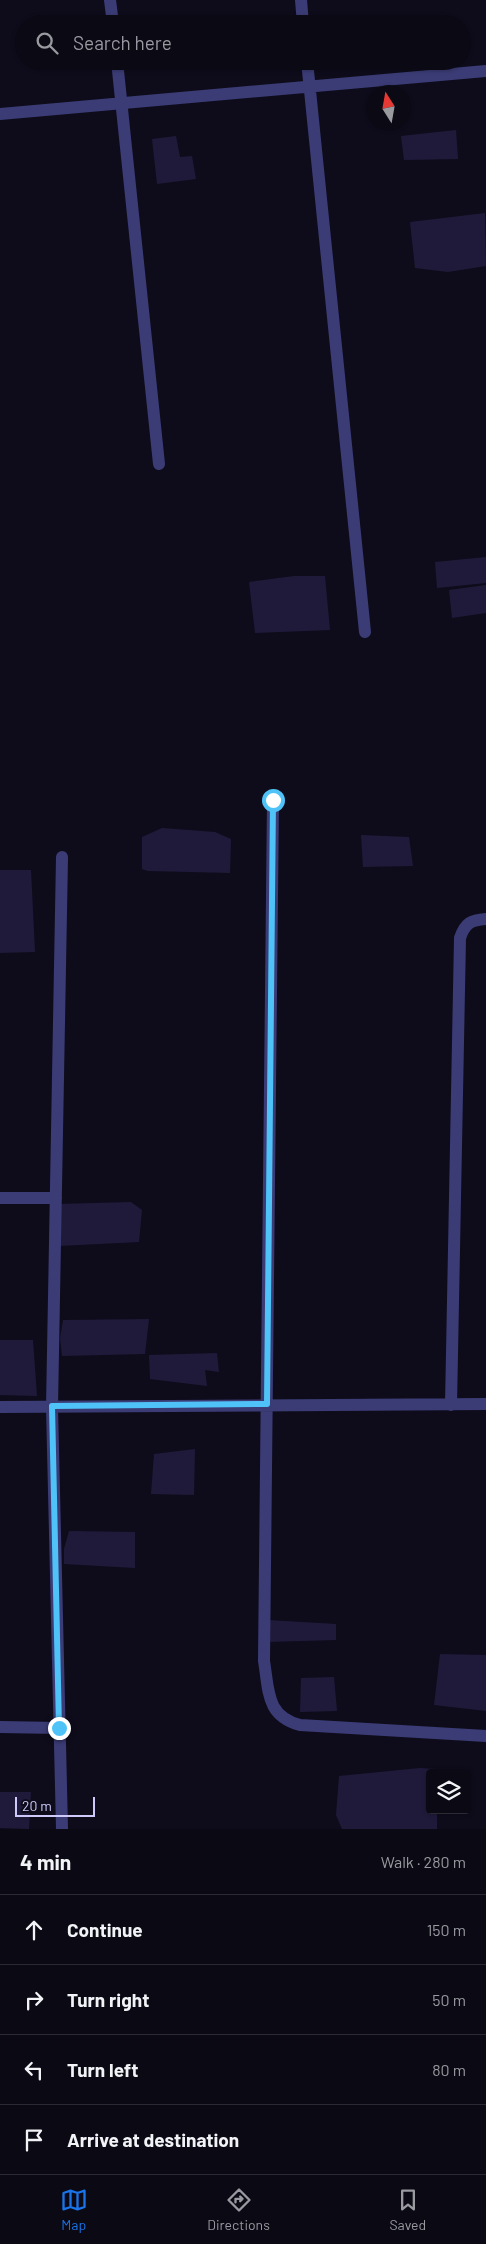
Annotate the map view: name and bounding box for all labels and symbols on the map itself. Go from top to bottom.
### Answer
north arrow [366,85,411,130]
route start [262,789,285,812]
route end [48,1717,71,1740]
scale bar [15,1794,95,1817]

